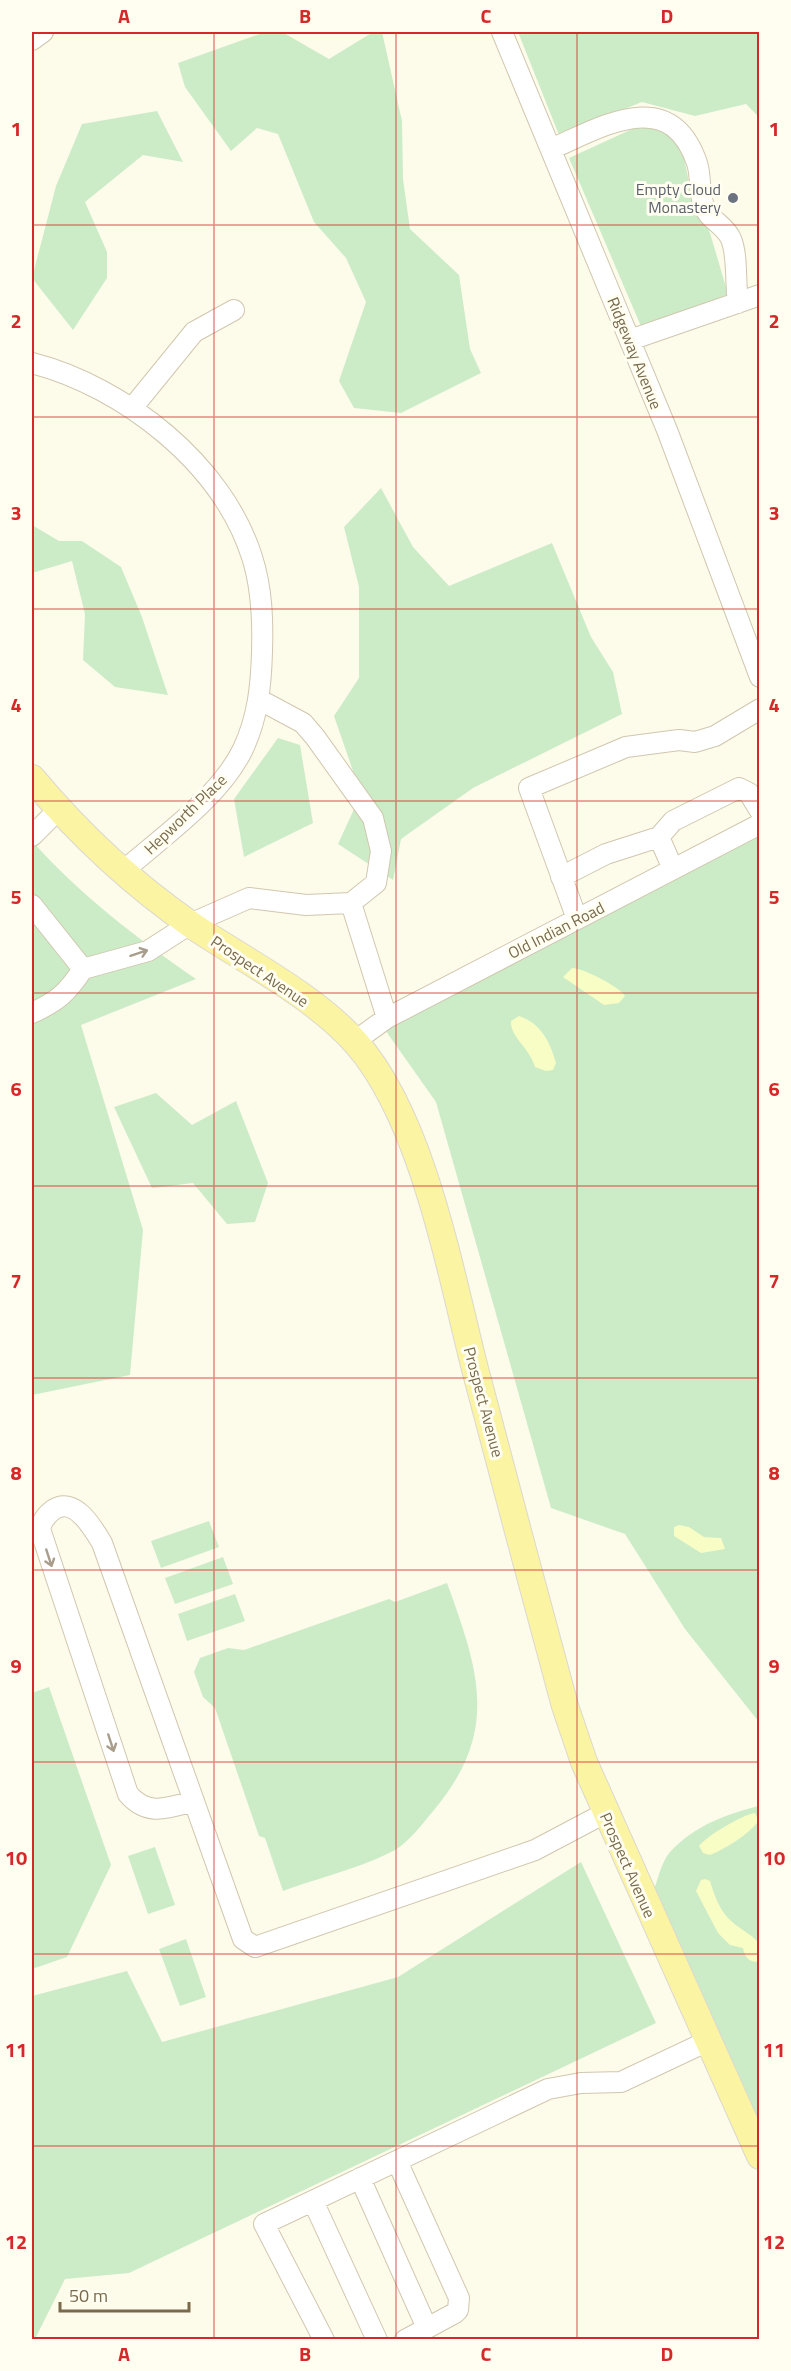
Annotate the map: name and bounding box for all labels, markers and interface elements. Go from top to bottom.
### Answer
text: A [118,0,130,31]
text: B [299,0,311,31]
text: C [481,0,492,31]
text: D [661,0,673,31]
text: 1 [10,113,22,144]
text: 1 [768,113,780,144]
place label: Empty Cloud Monastery [636,177,721,219]
marker: Empty Cloud Monastery [726,191,740,205]
street label: Ridgeway Avenue [602,293,668,413]
text: 2 [10,305,22,336]
text: 2 [768,305,780,336]
text: 3 [10,497,22,528]
text: 3 [768,497,780,528]
text: 4 [10,689,22,720]
text: 4 [768,689,780,720]
street label: Hepworth Place [138,768,232,860]
text: 5 [10,881,22,912]
text: 5 [768,881,780,912]
street label: Old Indian Road [504,895,608,965]
street label: Prospect Avenue [206,929,314,1013]
one-way arrow [129,947,148,958]
text: 6 [10,1073,22,1104]
text: 6 [768,1073,780,1104]
text: 7 [10,1265,22,1296]
text: 7 [768,1265,780,1296]
street label: Prospect Avenue [458,1344,510,1460]
text: 8 [10,1457,22,1488]
text: 8 [768,1457,780,1488]
one-way arrow [45,1548,56,1567]
text: 9 [10,1650,22,1681]
text: 9 [768,1650,780,1681]
one-way arrow [106,1733,117,1752]
street label: Prospect Avenue [594,1808,662,1922]
text: 10 [5,1842,27,1873]
text: 10 [763,1842,785,1873]
text: 11 [5,2034,27,2065]
text: 11 [763,2034,785,2065]
text: 12 [5,2226,27,2257]
text: 12 [763,2226,785,2257]
scale bar [60,2275,189,2313]
text: 50 m [69,2282,108,2309]
text: A [118,2338,130,2369]
text: B [299,2338,311,2369]
text: C [481,2338,492,2369]
text: D [661,2338,673,2369]

